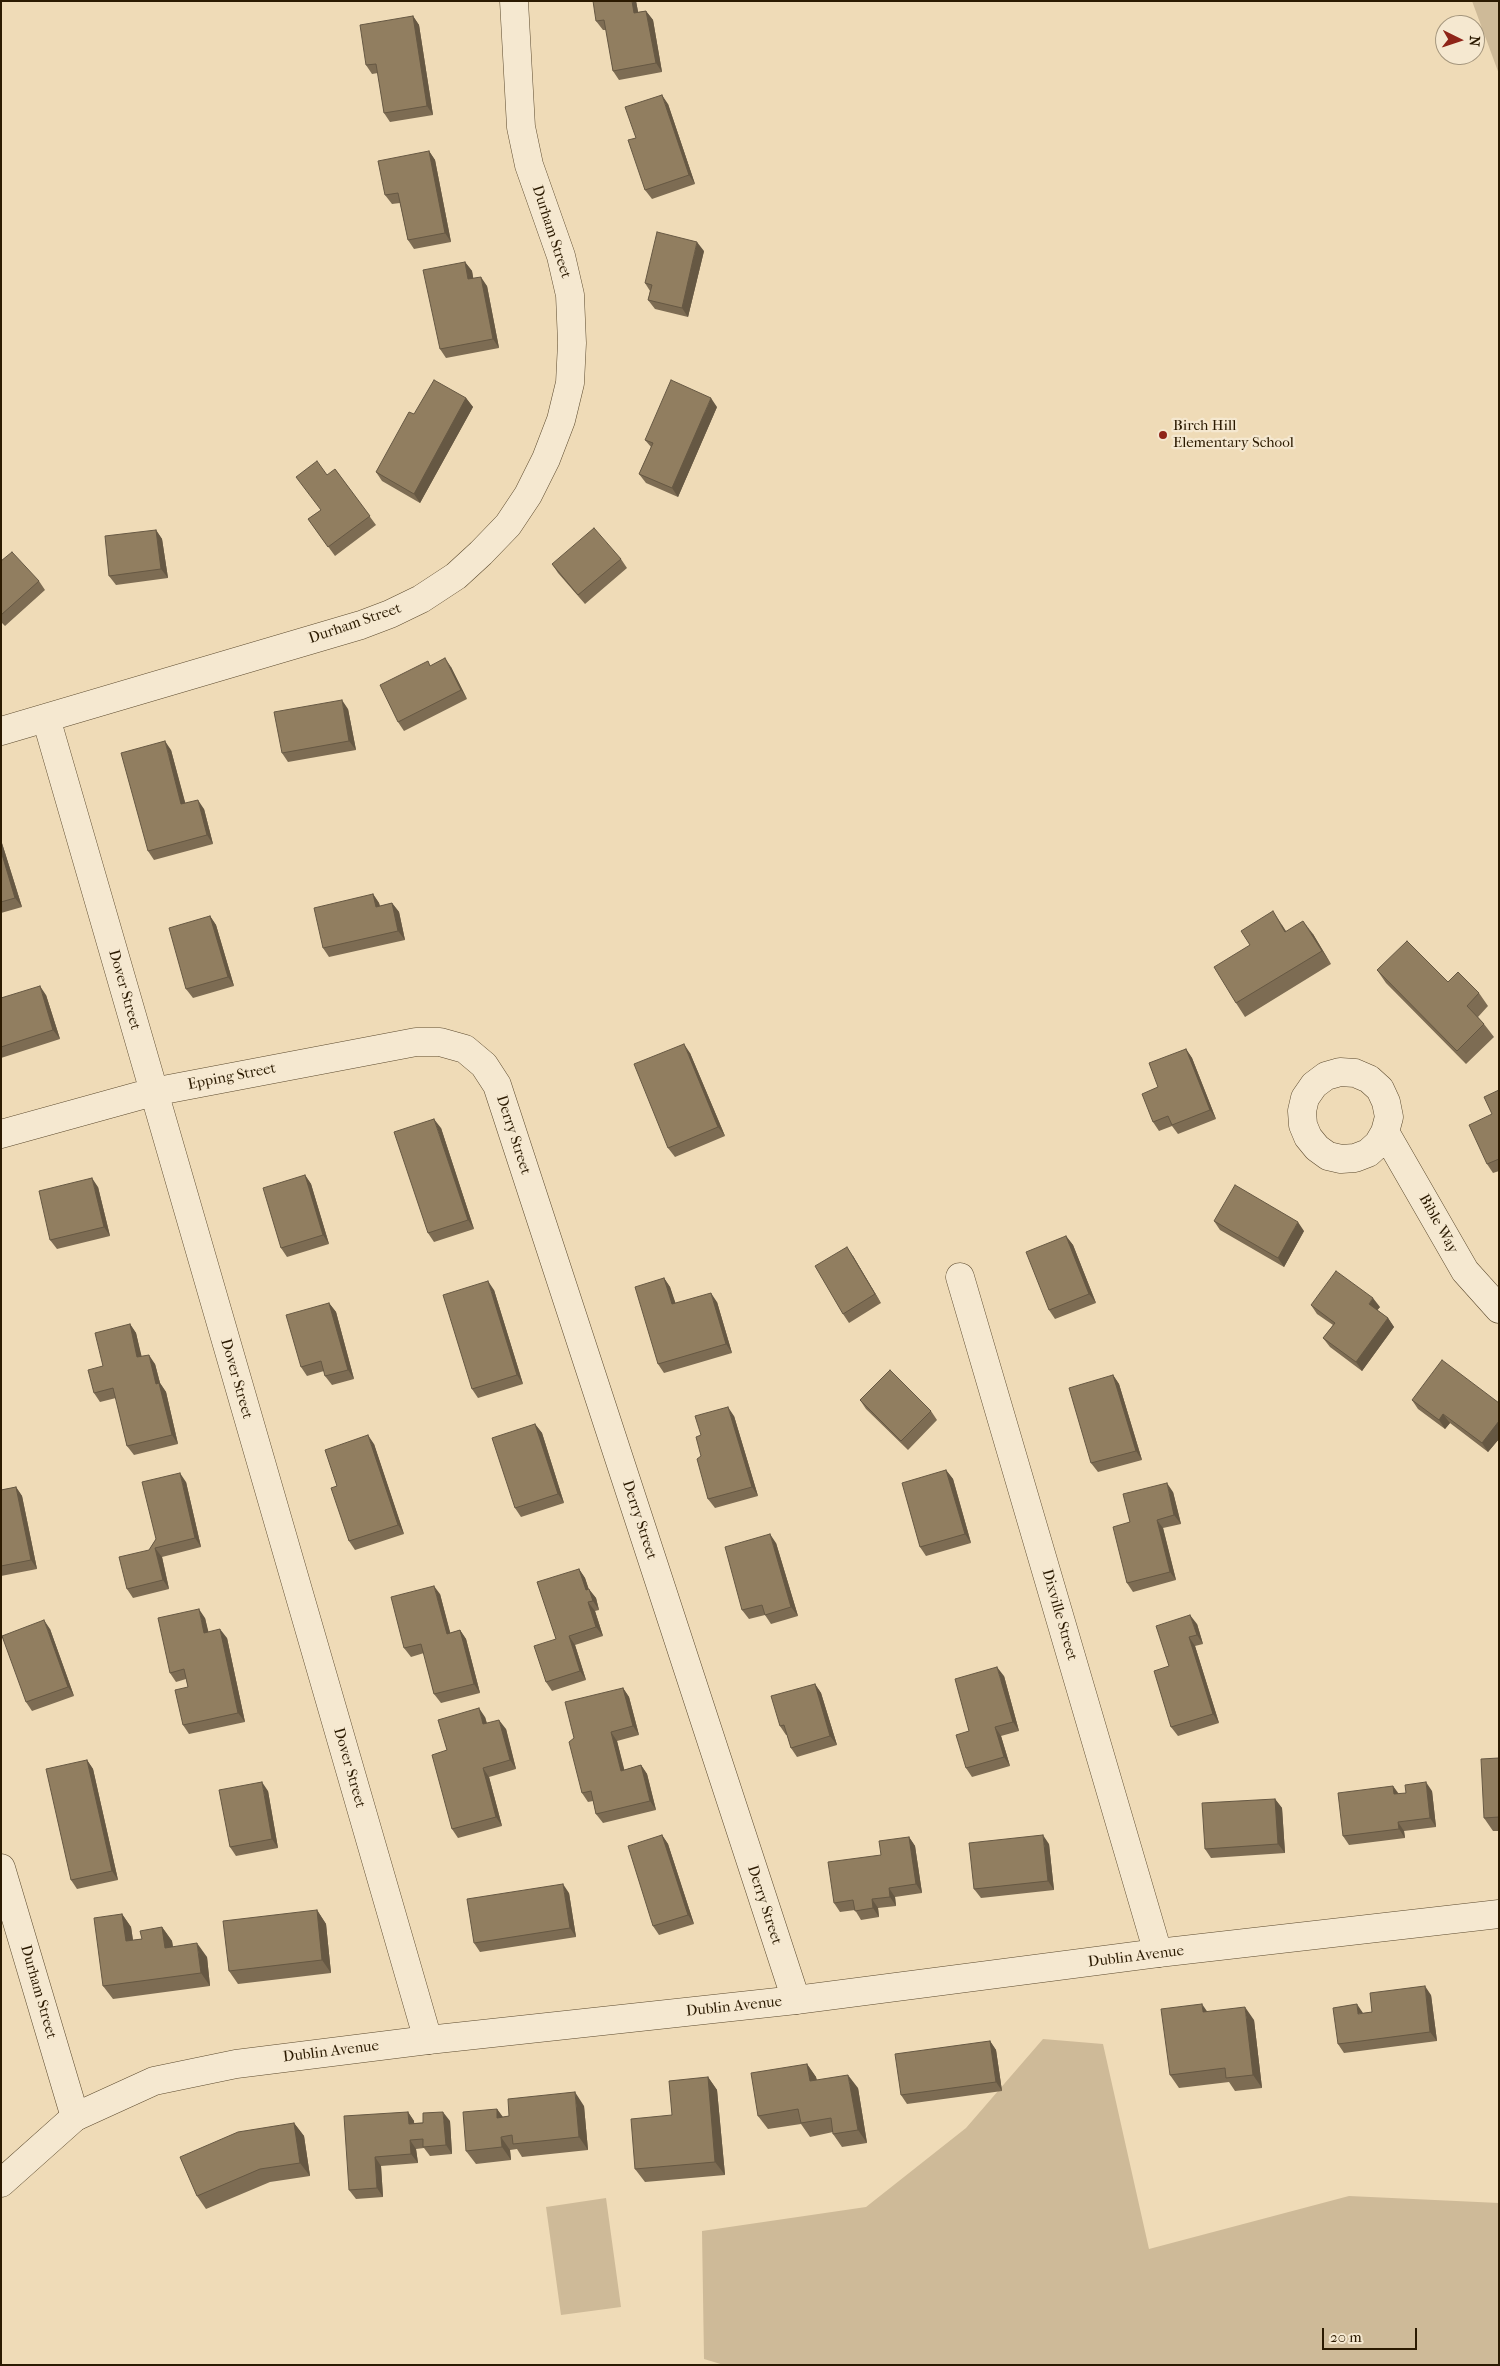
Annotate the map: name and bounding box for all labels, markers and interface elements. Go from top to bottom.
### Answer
north arrow [1435,15,1485,65]
text: N [1466,35,1483,47]
street label: Durham Street [527,183,575,281]
place label: Birch Hill Elementary School [1173,417,1294,452]
marker: Birch Hill Elementary School [1157,429,1169,441]
street label: Durham Street [306,600,404,648]
street label: Dover Street [104,948,144,1032]
street label: Epping Street [186,1060,278,1094]
street label: Derry Street [492,1093,534,1177]
street label: Bible Way [1414,1191,1462,1257]
street label: Dover Street [216,1337,256,1421]
street label: Derry Street [618,1478,660,1562]
street label: Dixville Street [1037,1567,1081,1663]
street label: Dover Street [329,1726,369,1810]
street label: Derry Street [743,1863,785,1947]
street label: Dublin Avenue [1087,1942,1185,1972]
street label: Durham Street [16,1943,60,2041]
street label: Dublin Avenue [685,1993,783,2021]
street label: Dublin Avenue [282,2037,380,2067]
scale bar [1325,2318,1420,2350]
text: 20 m [1330,2328,1362,2346]

